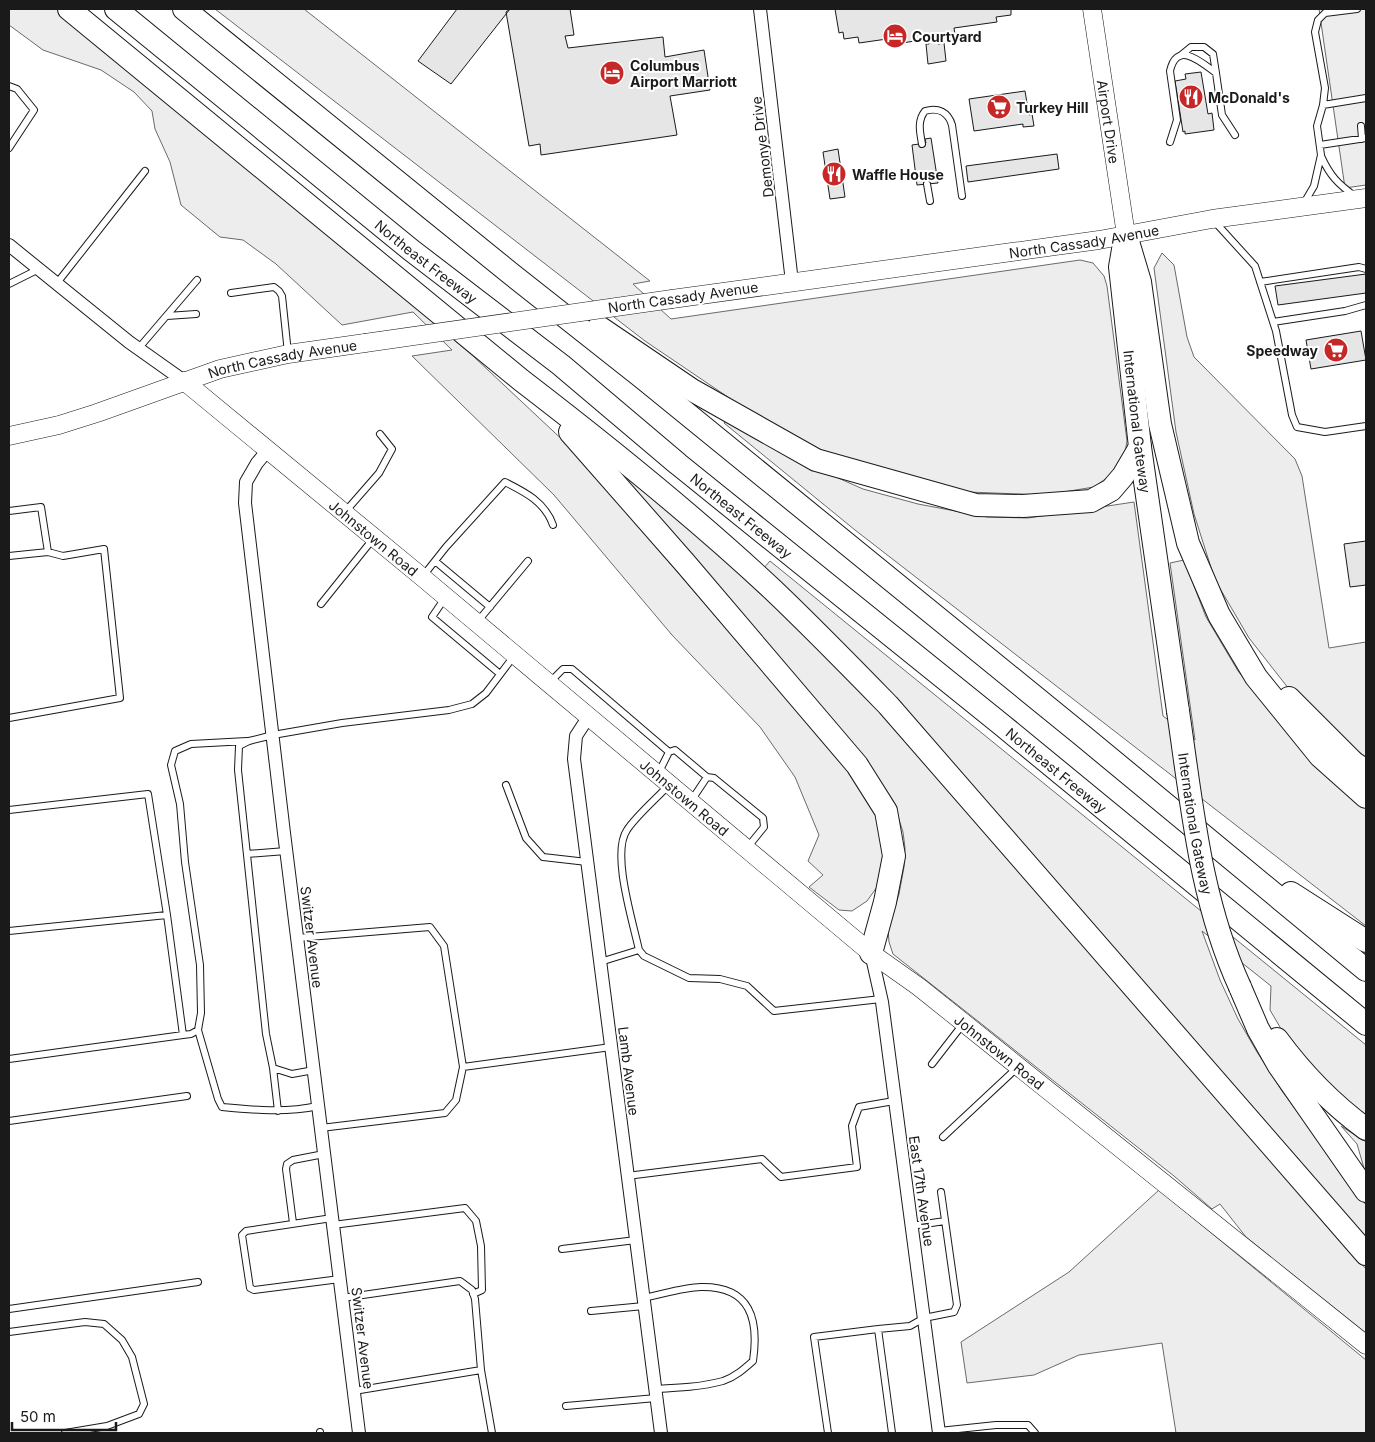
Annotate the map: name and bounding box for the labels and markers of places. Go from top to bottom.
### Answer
hotel icon: Courtyard [882,23,908,49]
place label: Courtyard [912,28,982,45]
place label: Columbus Airport Marriott [630,57,737,90]
hotel icon: Columbus Airport Marriott [599,60,625,86]
restaurant icon: McDonald's [1178,84,1204,110]
place label: McDonald's [1208,89,1290,106]
supermarket icon: Turkey Hill [986,94,1012,120]
place label: Turkey Hill [1016,99,1088,116]
restaurant icon: Waffle House [821,161,847,187]
place label: Waffle House [852,166,944,183]
supermarket icon: Speedway [1323,337,1349,363]
place label: Speedway [1246,342,1319,359]

